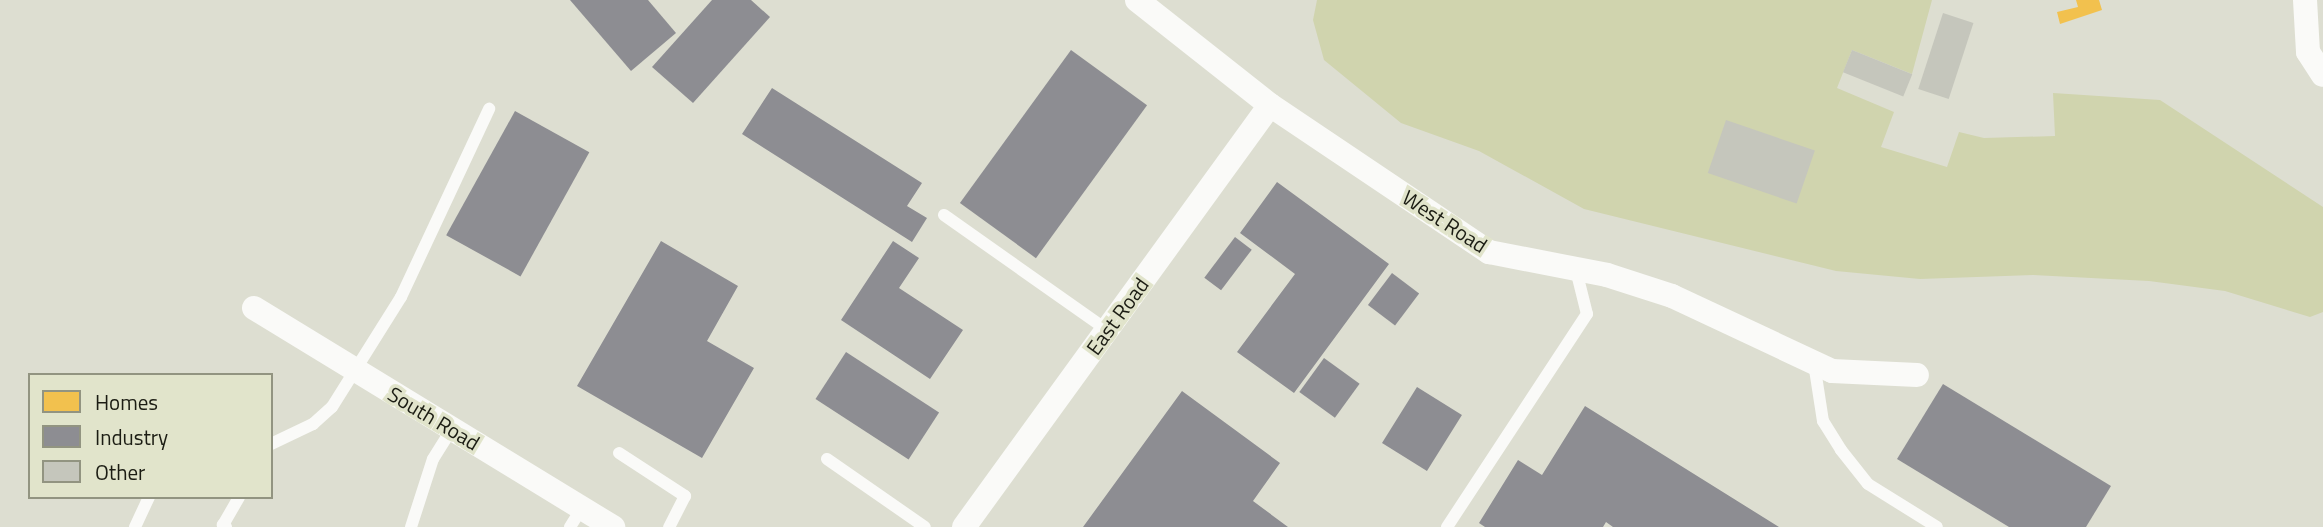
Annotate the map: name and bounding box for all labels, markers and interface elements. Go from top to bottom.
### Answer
street label: West Road [1398,184,1492,258]
street label: East Road [1081,272,1153,360]
legend [28,373,273,499]
street label: South Road [384,381,484,455]
text: Homes [95,386,158,418]
text: Industry [95,421,168,453]
text: Other [95,456,145,488]

